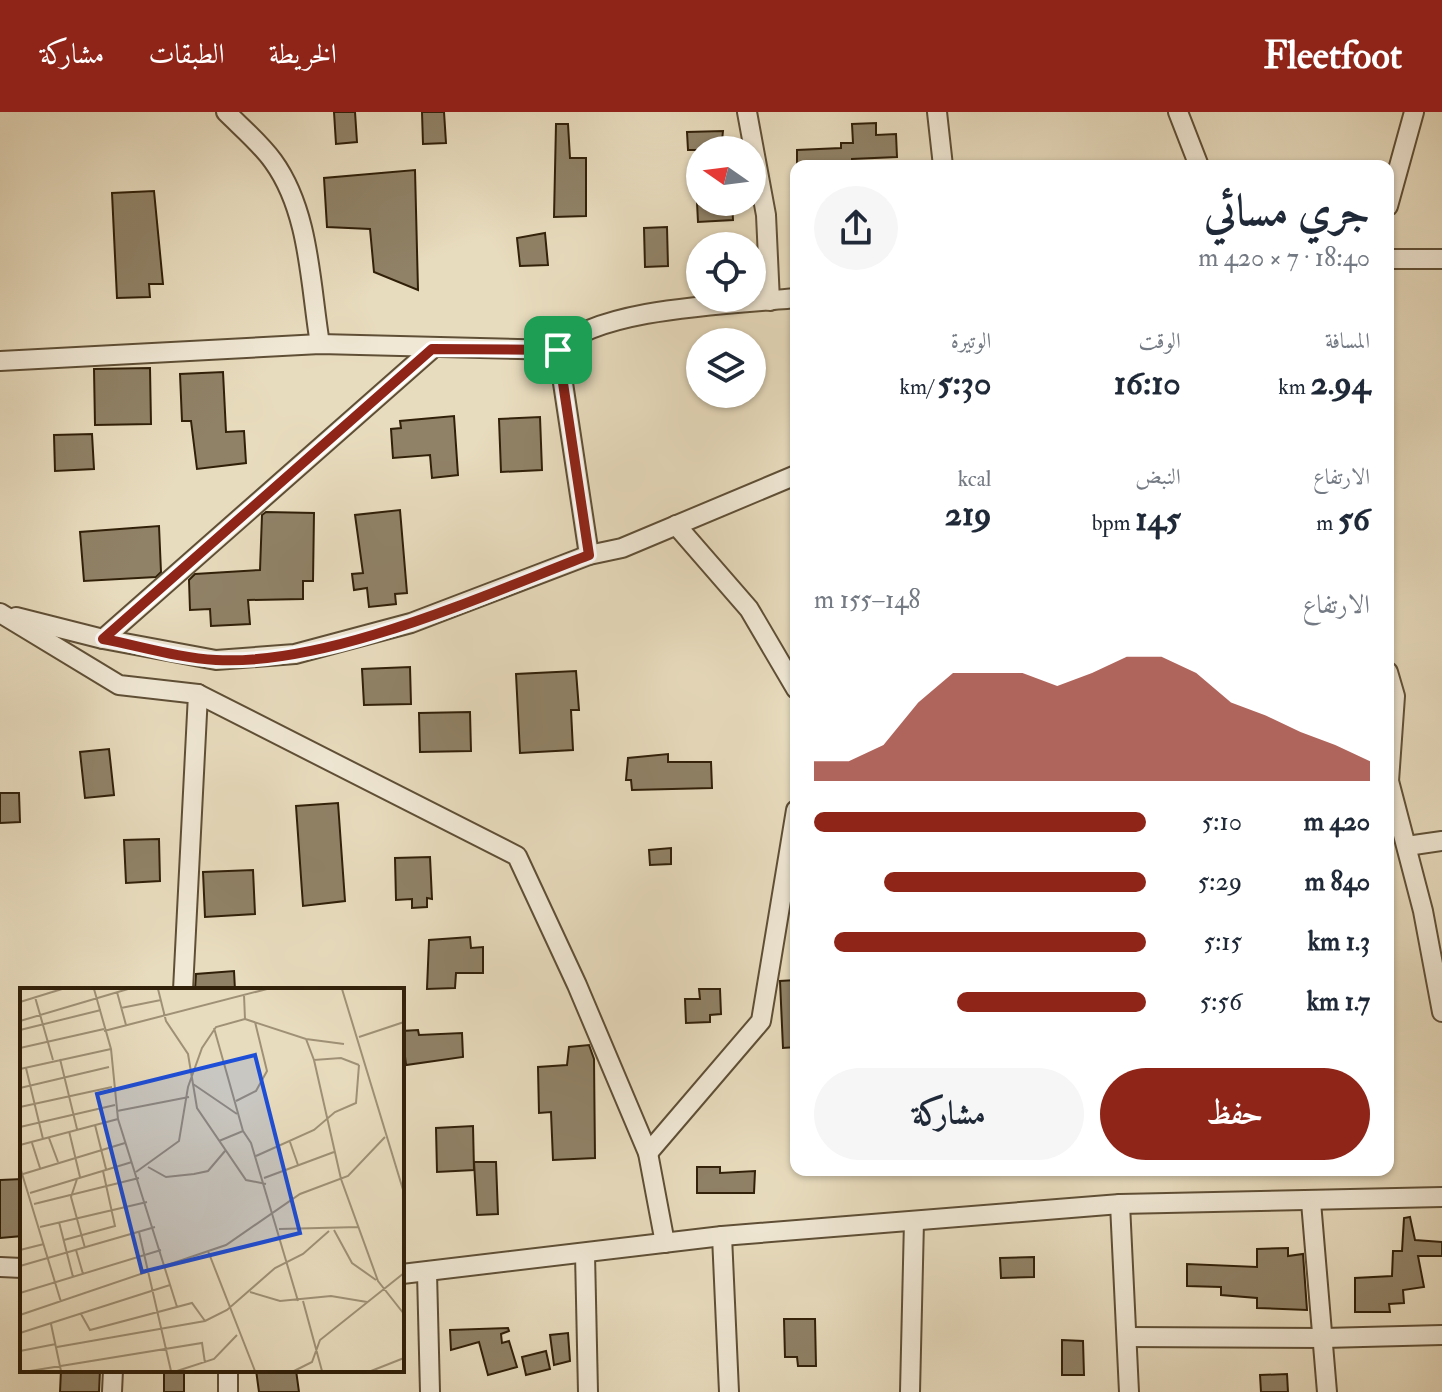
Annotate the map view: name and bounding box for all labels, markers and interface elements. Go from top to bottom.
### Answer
text: Fleetfoot [1263,32,1402,80]
text: مشاركة [40,37,104,72]
text: الطبقات [148,37,225,72]
text: الخريطة [269,37,337,72]
north arrow [686,136,766,216]
map controls [686,136,766,408]
text: جري مسائي [1204,184,1370,239]
button: share [814,186,898,270]
button: locate [686,232,766,312]
text: 18:40 · 7 × 420 m [1198,242,1370,274]
pin [524,316,592,384]
text: الوتيرة [951,327,991,355]
text: الوقت [1139,327,1181,355]
text: المسافة [1325,327,1370,355]
icon: arrive [536,328,580,372]
button: layers [686,328,766,408]
text: 5:30 [938,362,991,405]
text: 16:10 [1114,362,1181,405]
text: 2.94 [1310,362,1370,405]
text: /km [900,373,938,401]
text: km [1278,373,1310,401]
text: النبض [1135,463,1181,491]
text: الارتفاع [1313,463,1370,491]
text: kcal [958,465,991,493]
text: 219 [945,493,991,536]
text: 145 [1135,498,1181,541]
text: 56 [1338,498,1370,541]
text: bpm [1092,509,1135,537]
text: m [1316,509,1338,537]
text: 148–155 m [814,584,920,616]
text: الارتفاع [1303,589,1370,621]
text: 5:10 [1202,806,1242,838]
text: 420 m [1304,806,1370,838]
text: 5:29 [1198,866,1242,898]
text: 840 m [1305,866,1370,898]
text: 5:15 [1204,926,1242,958]
text: 1.3 km [1308,926,1370,958]
text: 5:56 [1200,986,1242,1018]
text: 1.7 km [1307,986,1370,1018]
inset map [20,988,404,1372]
button: مشاركة [814,1068,1084,1160]
button: حفظ [1100,1068,1370,1160]

